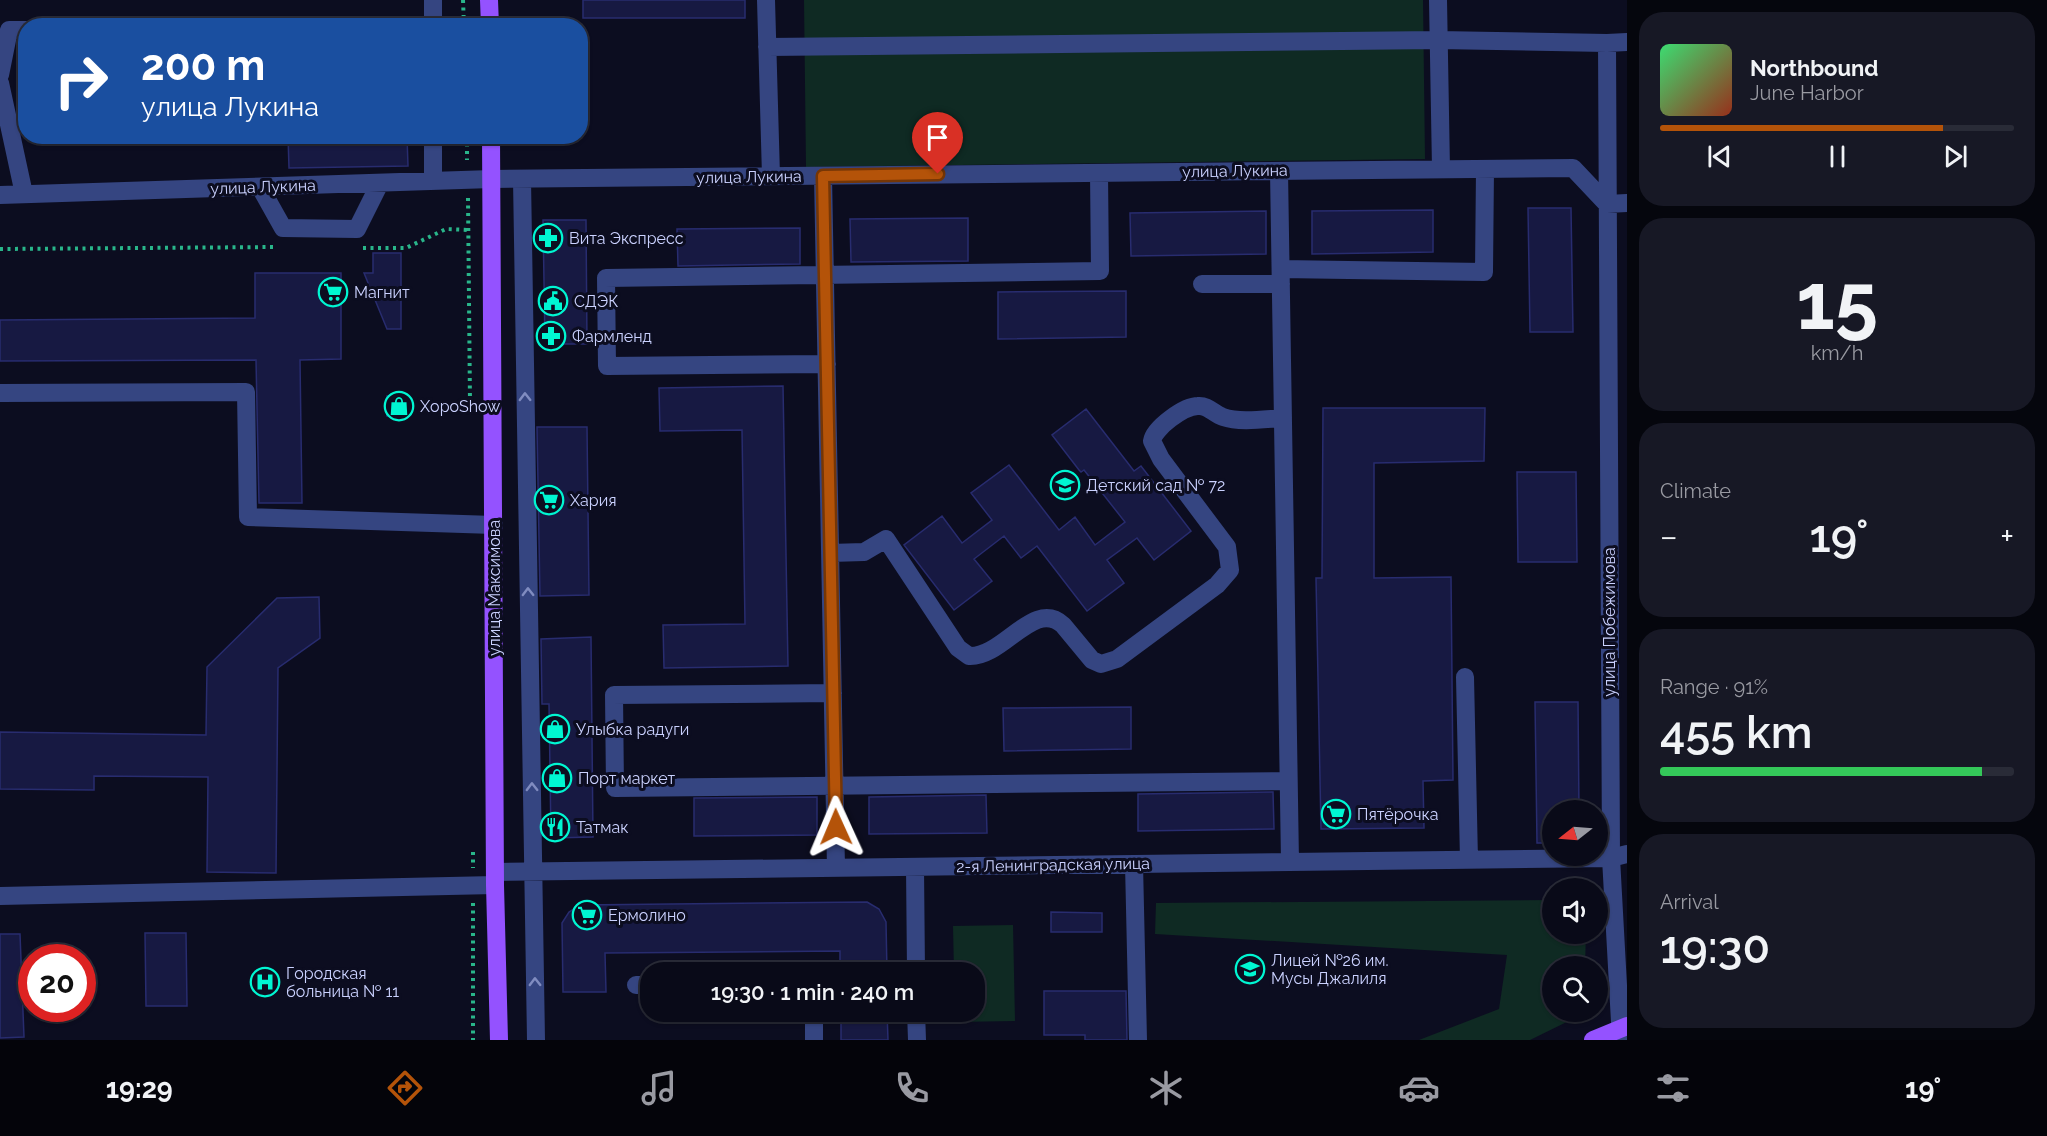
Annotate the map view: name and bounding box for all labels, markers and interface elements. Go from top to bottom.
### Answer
text: 200 m [141,41,265,90]
icon: right [42,42,120,120]
text: Northbound [1750,55,1879,81]
text: June Harbor [1750,81,1864,105]
text: улица Лукина [141,91,319,122]
pin [912,112,963,174]
icon: arrive [921,121,954,154]
icon: previous [1703,140,1736,173]
icon: pause [1821,140,1854,173]
icon: next [1939,140,1972,173]
street label: улица Лукина [1182,161,1288,181]
street label: улица Лукина [696,167,802,187]
street label: улица Лукина [210,176,316,198]
pharmacy icon: Вита Экспресс [532,222,564,254]
place label: Вита Экспресс [569,229,684,248]
text: 15 [1796,256,1878,347]
supermarket icon: Магнит [317,276,349,308]
place label: Магнит [354,283,410,302]
public building icon: СДЭК [537,285,569,317]
place label: СДЭК [574,292,618,311]
pharmacy icon: Фармленд [535,320,567,352]
place label: Фармленд [572,327,652,346]
text: km/h [1811,341,1863,365]
shop icon: ХороShow [383,390,415,422]
one-way arrow [519,392,531,401]
place label: ХороShow [420,397,500,416]
school or university icon: Детский сад № 72 [1049,469,1081,501]
place label: Детский сад № 72 [1086,476,1225,495]
text: Climate [1660,479,1731,503]
supermarket icon: Хария [533,484,565,516]
place label: Хария [570,491,616,510]
text: 19° [1810,510,1868,563]
text: − [1660,517,1678,556]
text: + [2000,517,2014,556]
street label: улица Максимова [485,520,504,656]
street label: улица Побежимова [1600,547,1619,697]
one-way arrow [522,587,535,596]
text: Range · 91% [1660,675,1768,699]
text: 455 km [1660,706,1812,759]
shop icon: Улыбка радуги [539,713,571,745]
place label: Улыбка радуги [576,720,689,739]
shop icon: Порт маркет [541,762,573,794]
place label: Порт маркет [578,769,676,788]
one-way arrow [526,782,538,791]
position arrow [804,795,868,859]
supermarket icon: Пятёрочка [1320,798,1352,830]
north arrow [1542,800,1608,866]
map controls [1542,800,1608,1022]
place label: Пятёрочка [1357,805,1438,824]
restaurant icon: Татмак [539,811,571,843]
place label: Татмак [576,818,629,837]
street label: 2-я Ленинградская улица [956,854,1150,876]
button: sound [1542,878,1608,944]
text: Arrival [1660,890,1719,914]
supermarket icon: Ермолино [571,899,603,931]
place label: Ермолино [608,906,686,925]
text: 19:30 [1660,921,1770,974]
speed limit sign: 20 [18,944,96,1022]
place label: Лицей №26 им. Мусы Джалиля [1271,951,1388,988]
school or university icon: Лицей №26 им. Мусы Джалиля [1234,953,1266,985]
button: search [1542,956,1608,1022]
place label: Городская больница № 11 [286,964,399,1001]
hospital icon: Городская больница № 11 [249,966,281,998]
one-way arrow [529,977,541,986]
text: 19:30 · 1 min · 240 m [711,979,914,1005]
icon: directions [384,1067,426,1109]
icon: music [638,1067,680,1109]
icon: phone [891,1067,933,1109]
icon: climate [1145,1067,1187,1109]
icon: car [1398,1067,1440,1109]
icon: filters [1652,1067,1694,1109]
text: 19:29 [106,1073,173,1104]
text: 19° [1905,1073,1941,1104]

